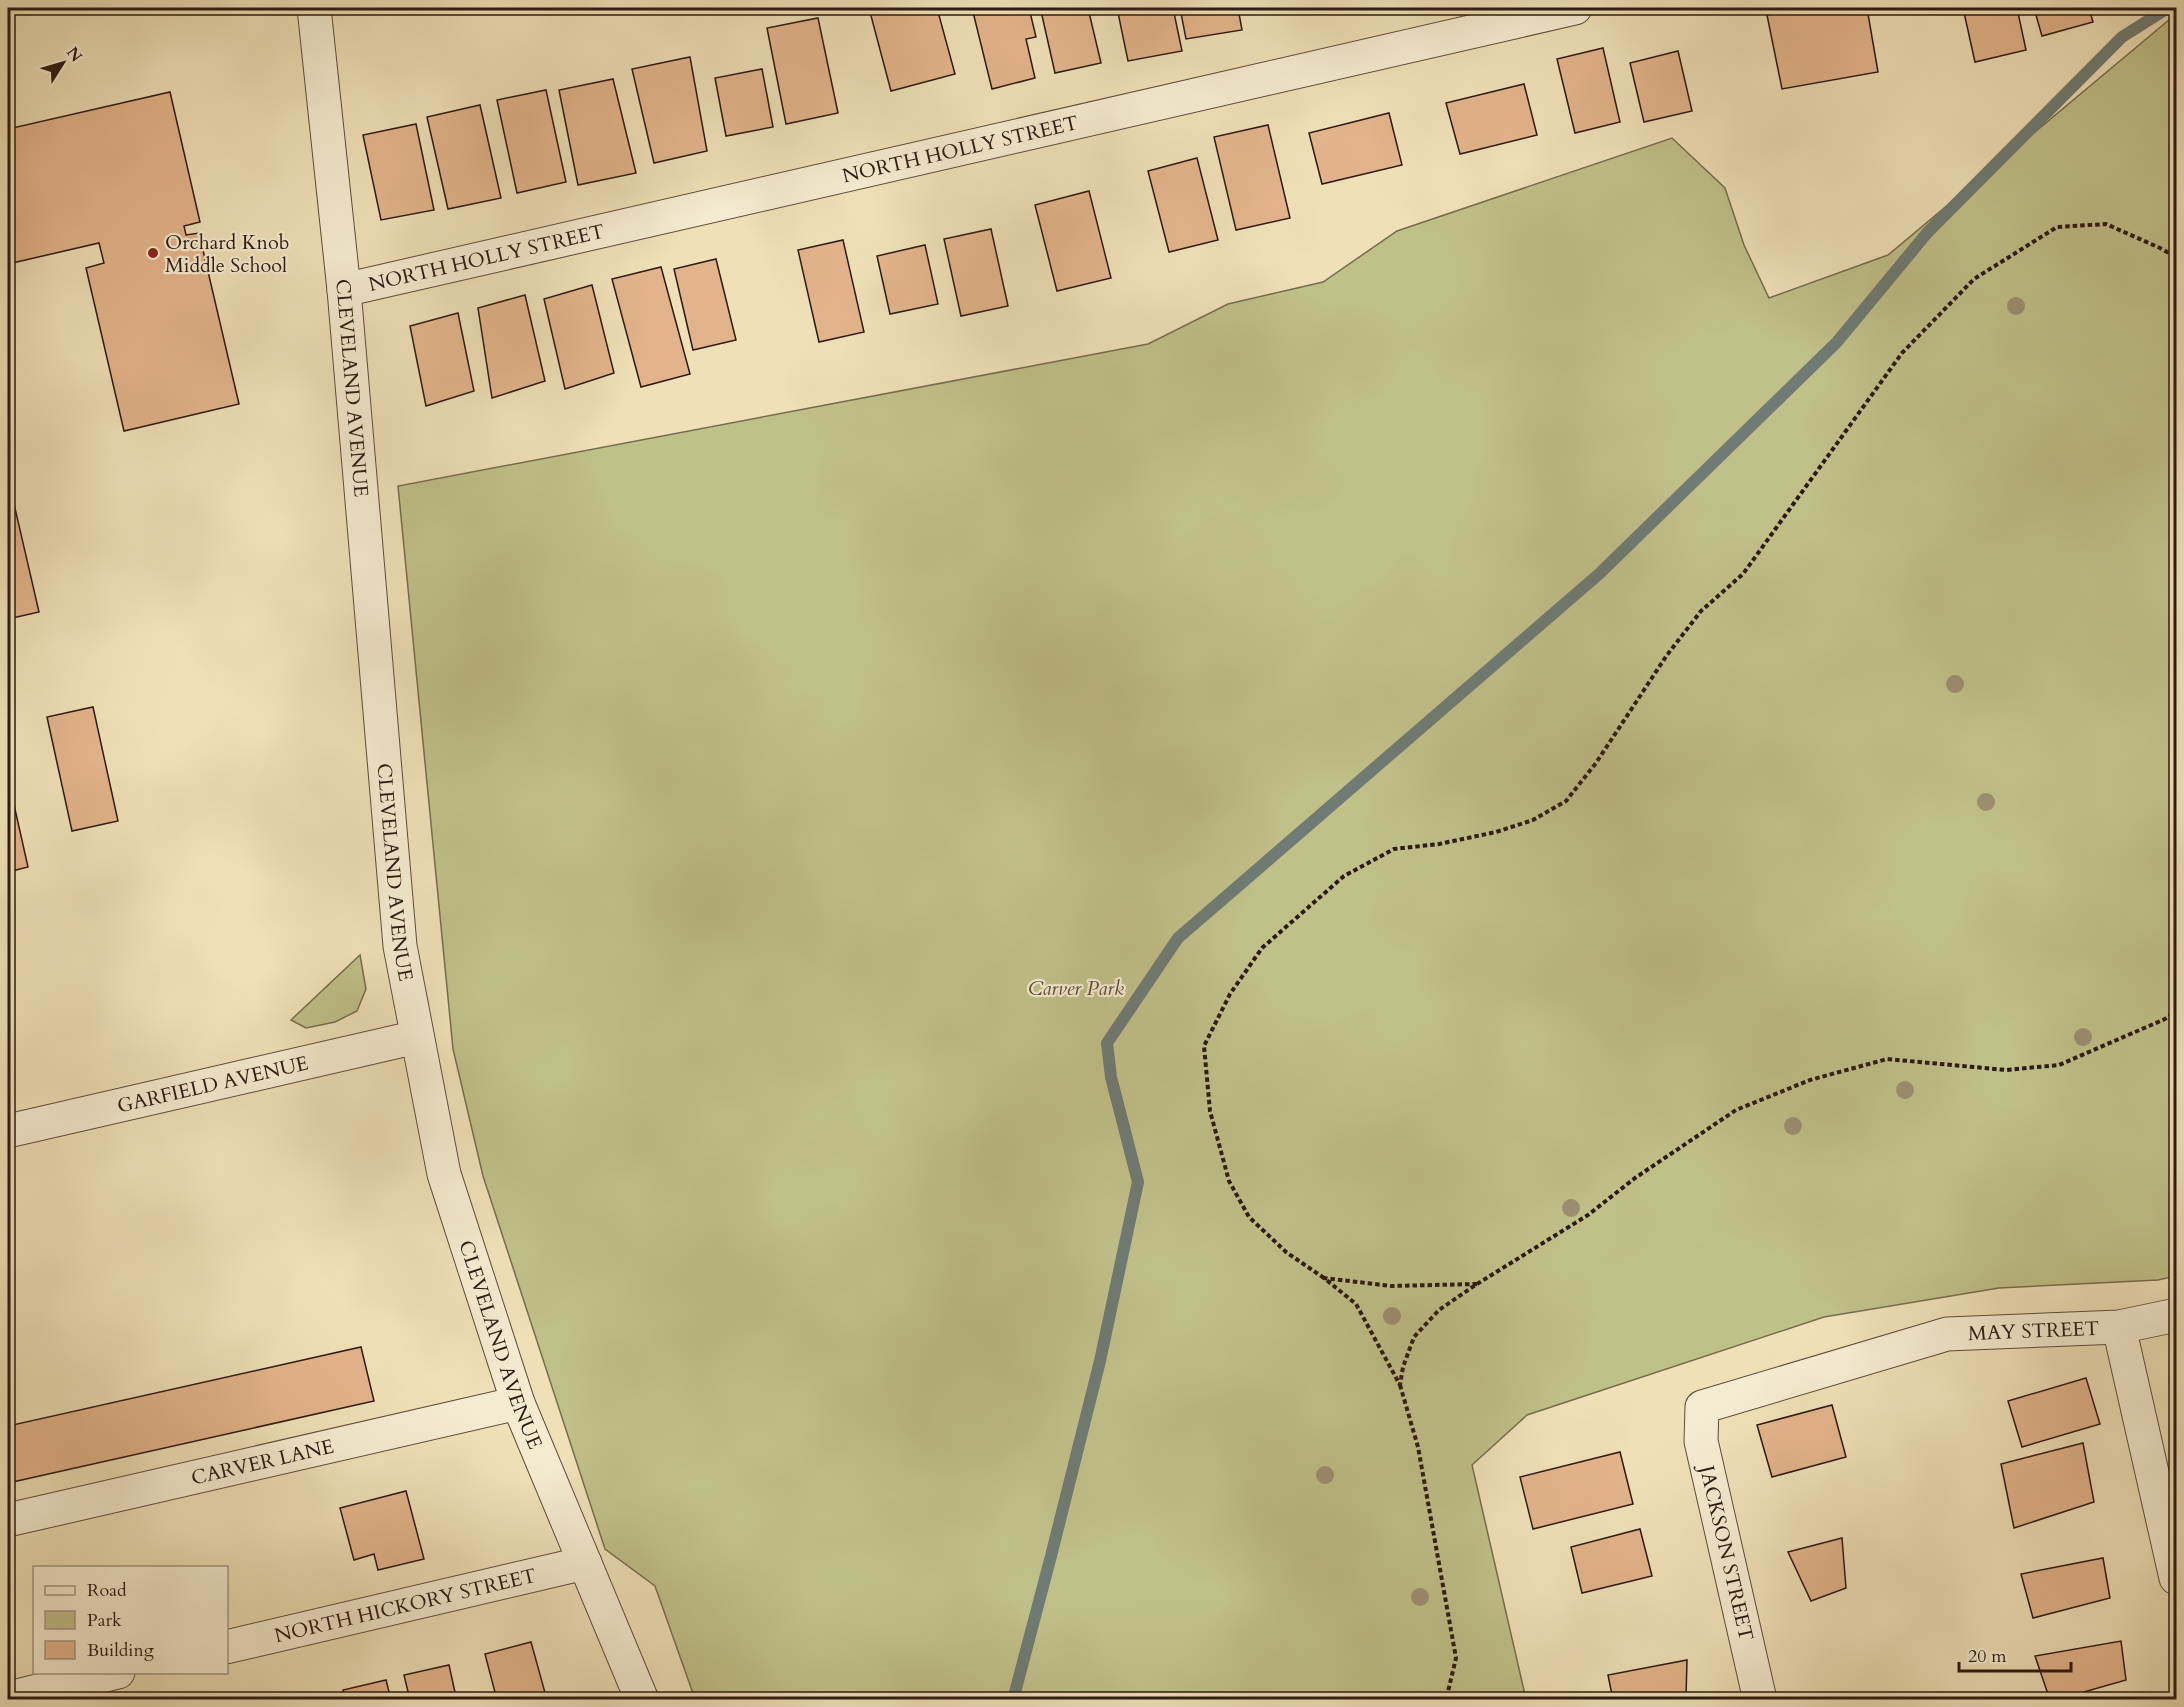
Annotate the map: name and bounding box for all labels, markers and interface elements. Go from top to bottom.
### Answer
north arrow [33,33,93,93]
text: N [61,42,87,67]
street label: NORTH HOLLY STREET [839,109,1081,189]
street label: NORTH HOLLY STREET [366,218,607,298]
place label: Orchard Knob Middle School [165,229,289,279]
marker: Orchard Knob Middle School [146,246,160,260]
street label: CLEVELAND AVENUE [329,278,375,498]
street label: CLEVELAND AVENUE [370,762,419,983]
park label: Carver Park [1028,975,1124,1002]
street label: GARFIELD AVENUE [115,1049,311,1119]
street label: CLEVELAND AVENUE [452,1237,549,1453]
street label: MAY STREET [1968,1315,2100,1347]
street label: CARVER LANE [189,1433,336,1492]
street label: JACKSON STREET [1693,1460,1760,1644]
street label: NORTH HICKORY STREET [272,1562,539,1649]
legend [33,1566,228,1674]
text: Road [87,1578,127,1603]
text: Park [87,1608,122,1633]
scale bar [1959,1635,2072,1673]
text: Building [87,1638,155,1663]
text: 20 m [1968,1644,2007,1669]

